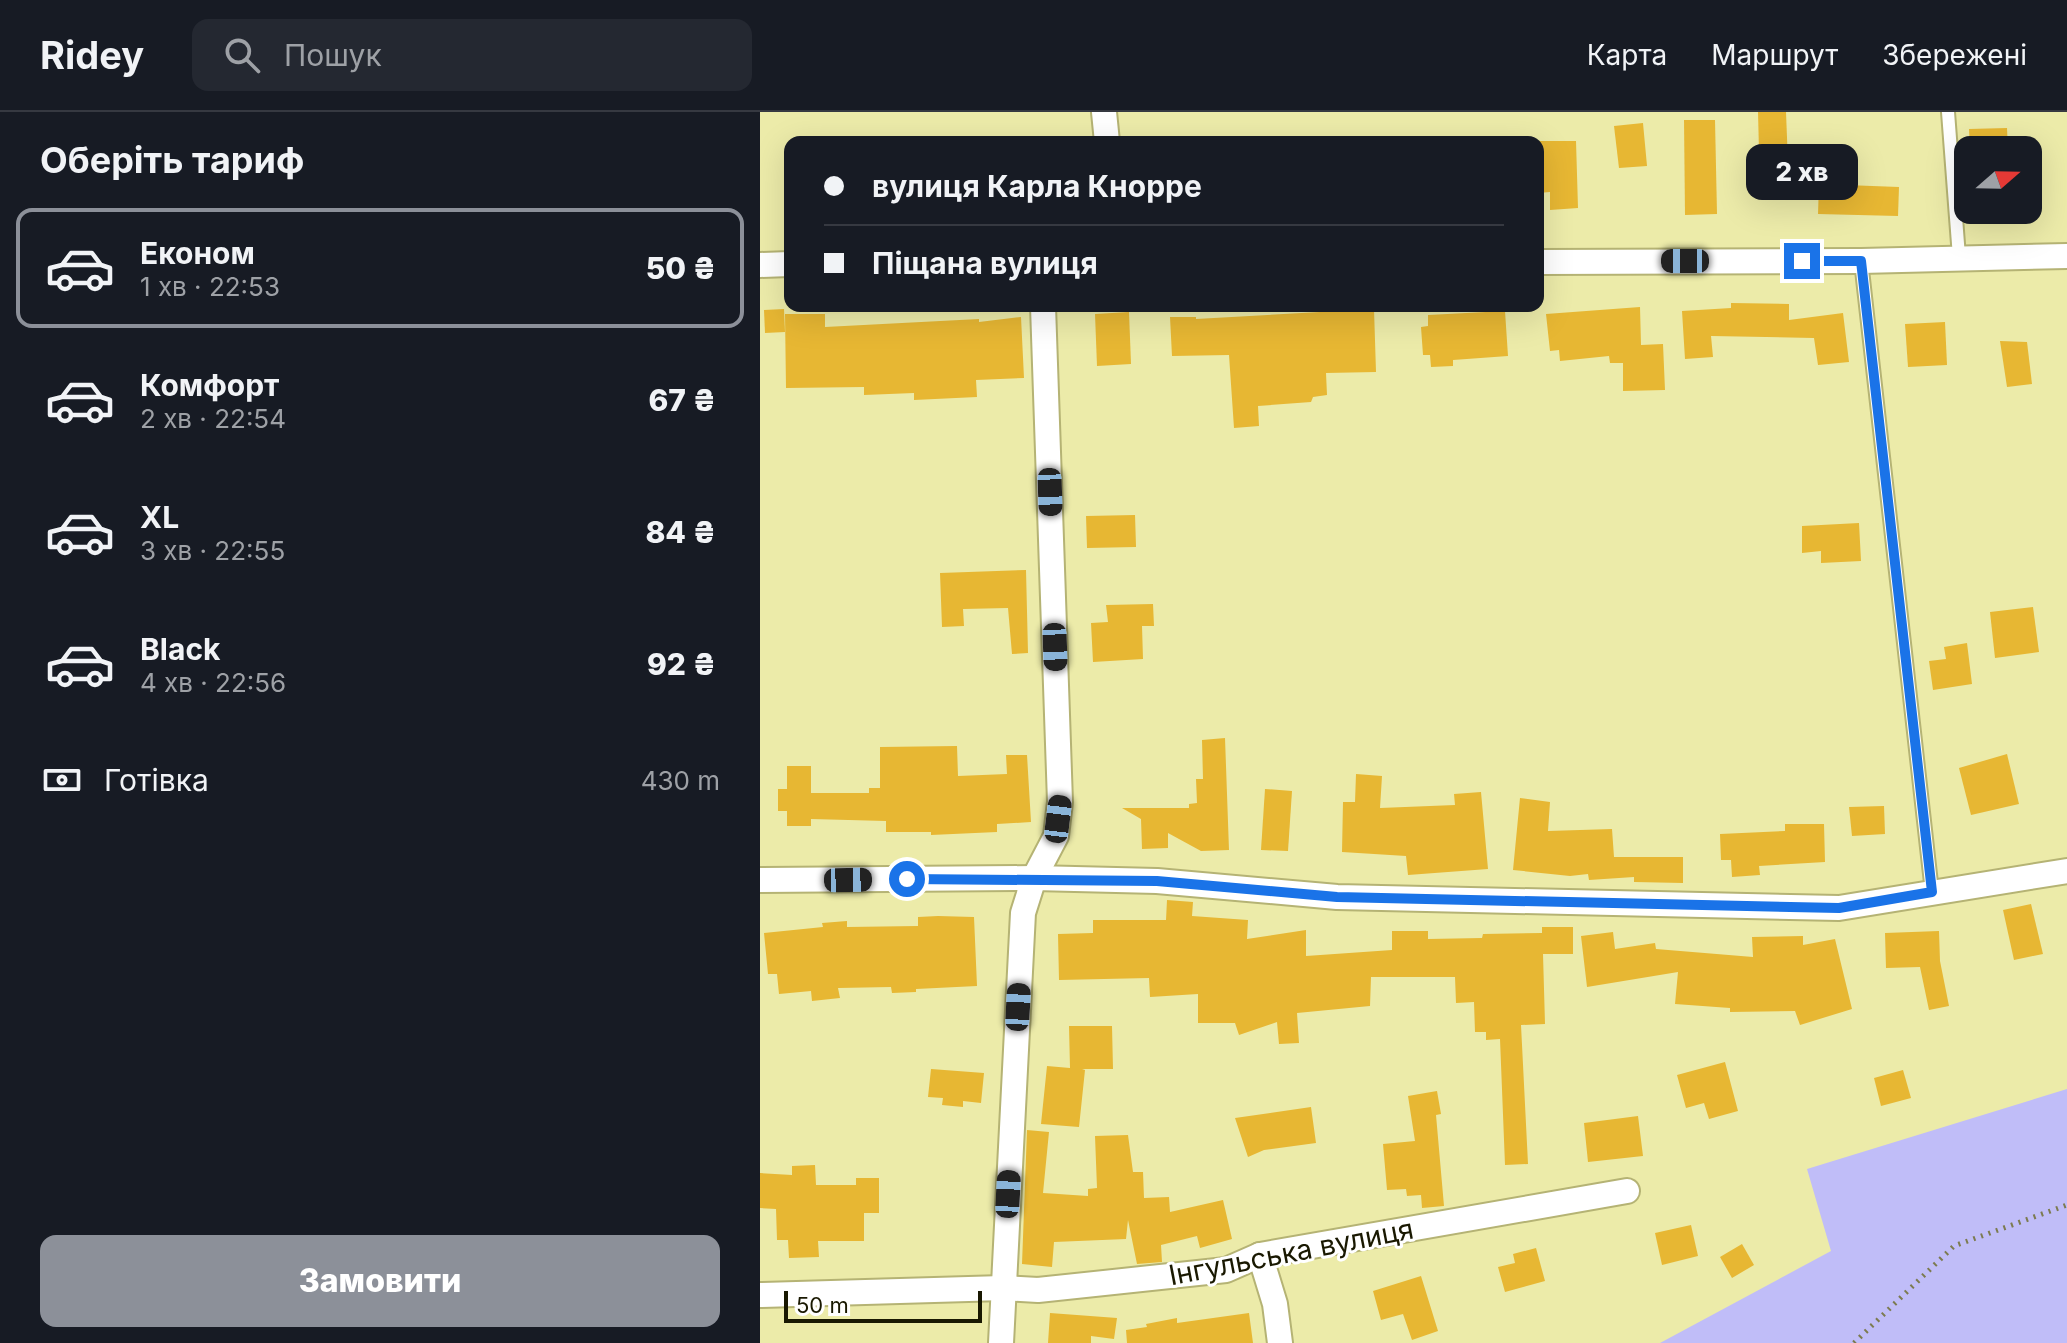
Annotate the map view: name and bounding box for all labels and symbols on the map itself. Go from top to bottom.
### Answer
north arrow [1954,136,2042,224]
callout: 2 хв [1746,145,1858,201]
route end [1784,243,1820,279]
car [1661,249,1709,273]
car [1037,468,1063,516]
car [1042,623,1068,671]
car [1043,794,1073,844]
route start [889,861,925,897]
car [824,868,872,892]
car [1005,982,1031,1032]
car [995,1169,1021,1219]
street label: Інгульська вулиця [1166,1212,1416,1292]
scale bar [784,1287,982,1323]

